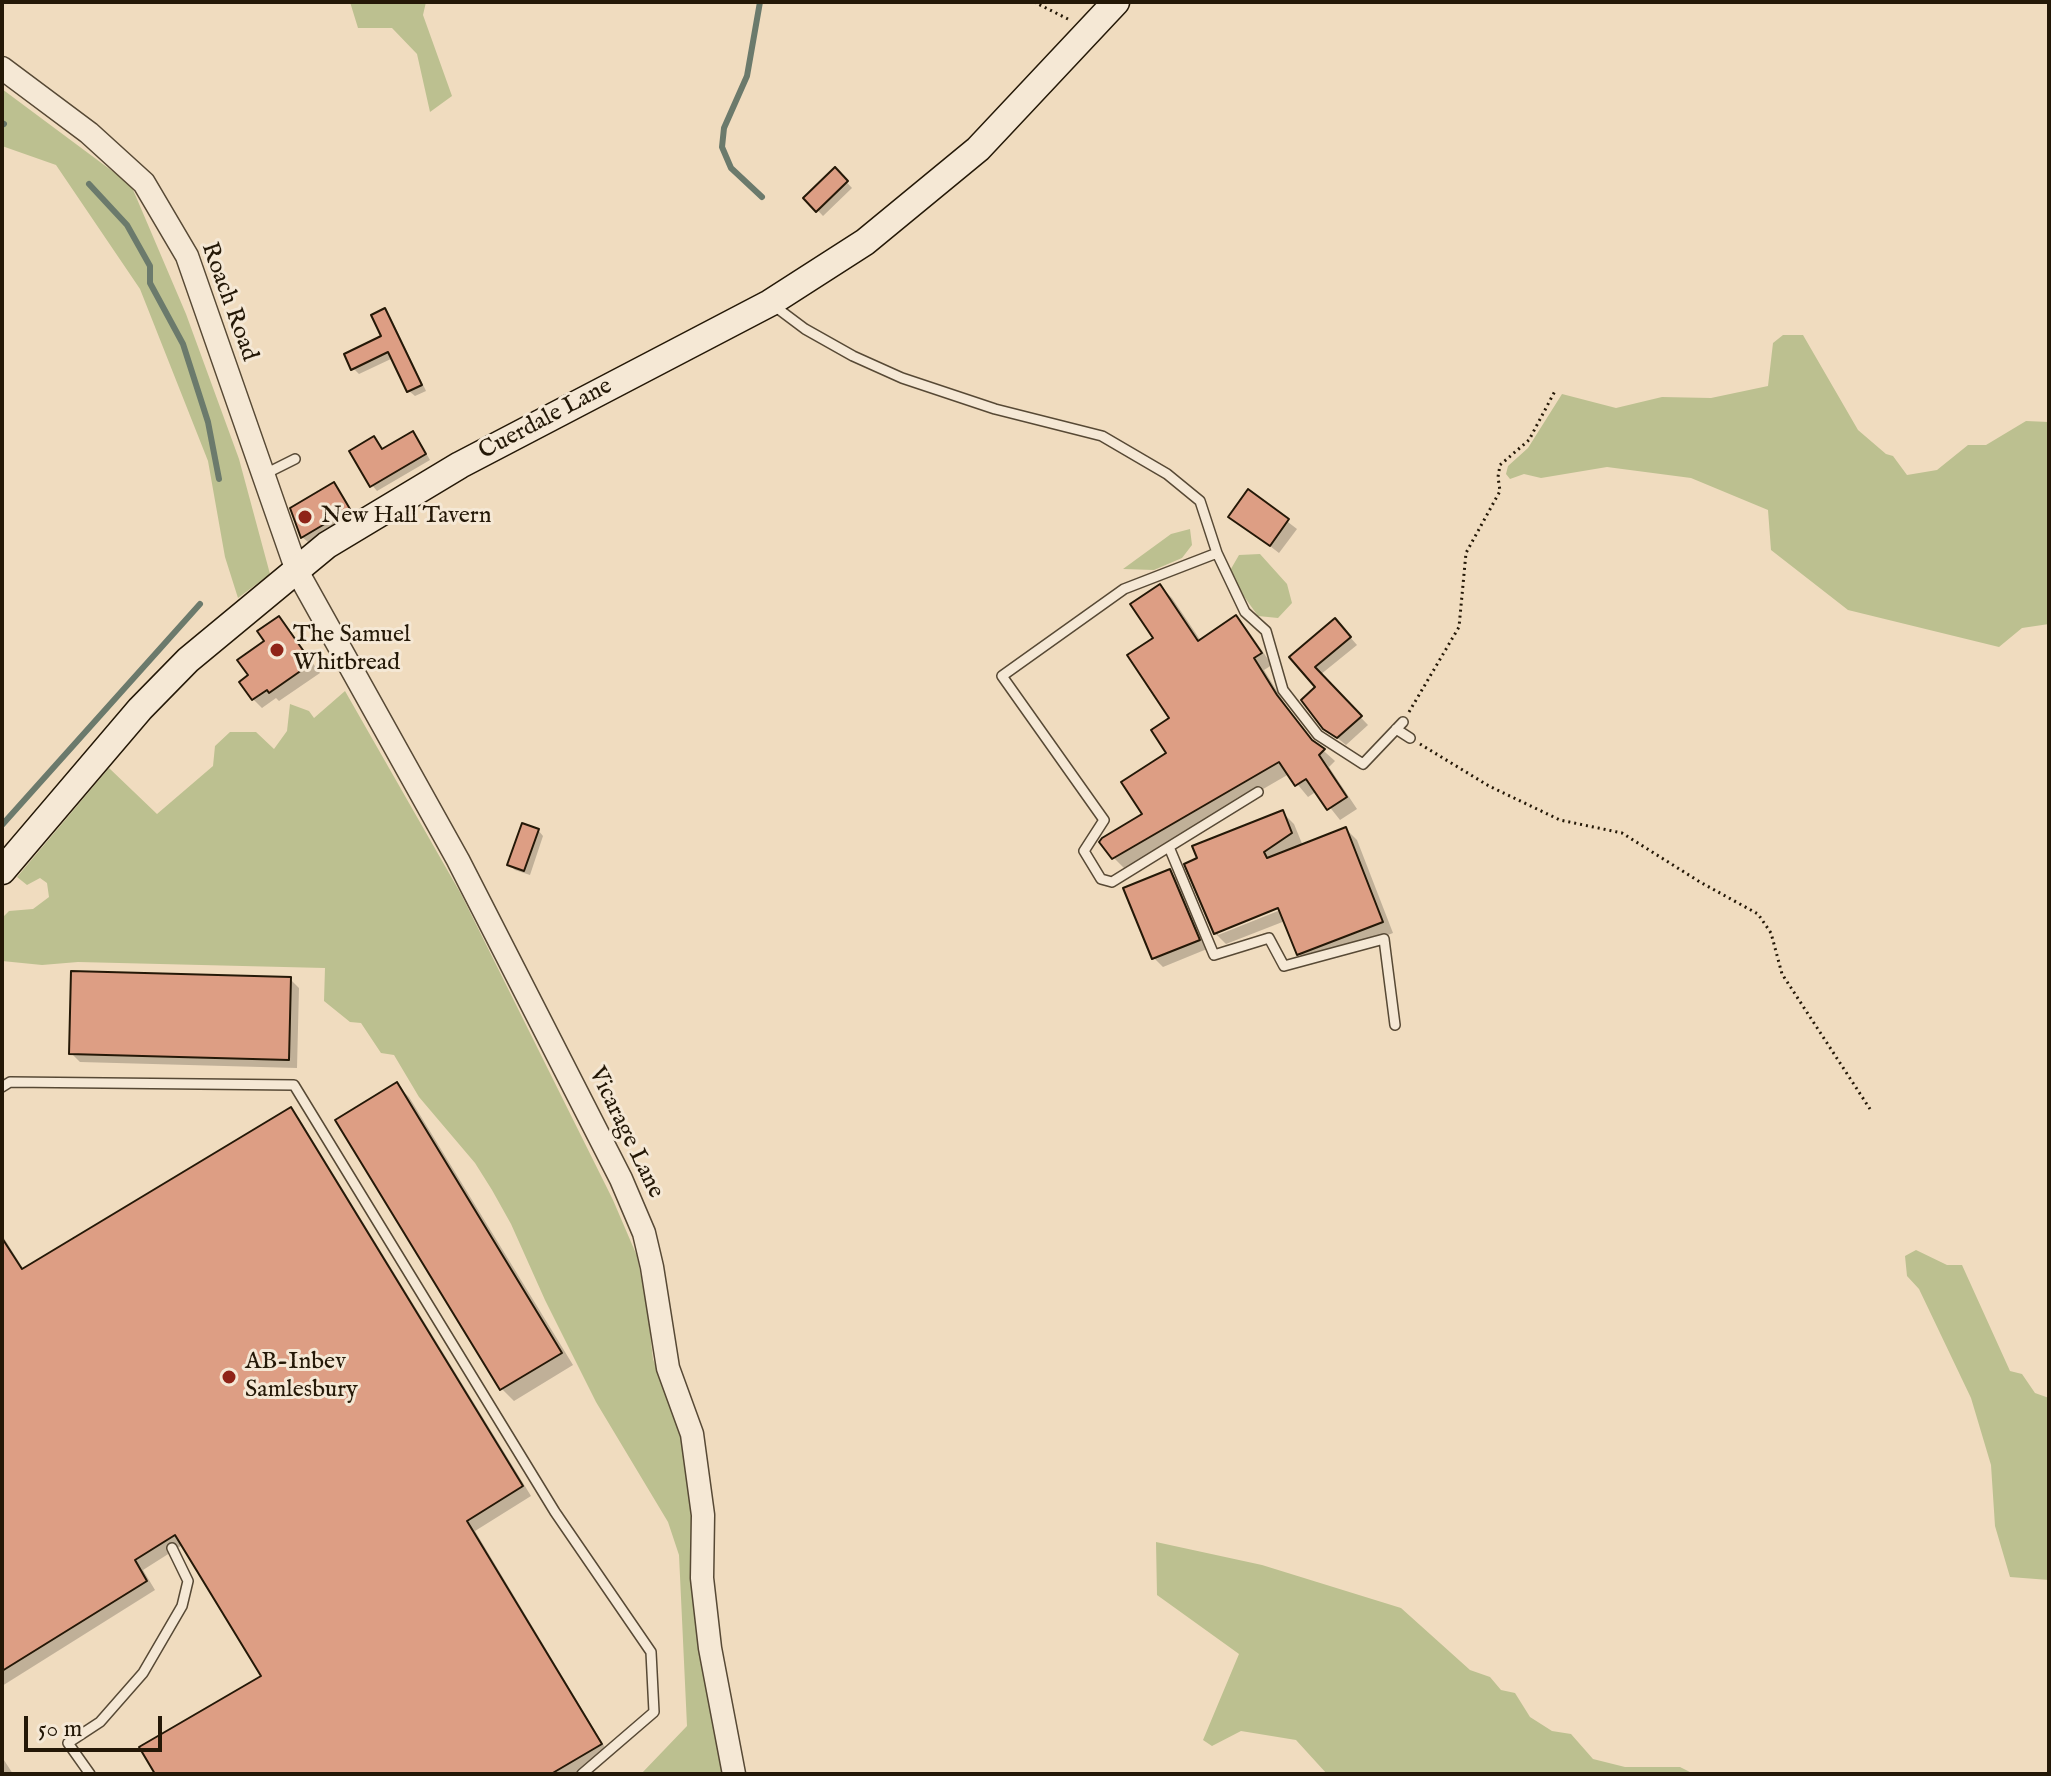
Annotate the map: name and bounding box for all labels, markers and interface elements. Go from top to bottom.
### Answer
street label: Roach Road [193,239,263,365]
street label: Cuerdale Lane [475,373,617,467]
place label: New Hall Tavern [321,503,491,531]
marker: New Hall Tavern [296,508,314,526]
place label: The Samuel Whitbread [293,622,411,678]
marker: The Samuel Whitbread [268,641,286,659]
street label: Vicarage Lane [581,1063,669,1203]
place label: AB-Inbev Samlesbury [245,1349,358,1405]
marker: AB-Inbev Samlesbury [220,1368,238,1386]
scale bar [28,1700,166,1750]
text: 50 m [38,1714,82,1745]

